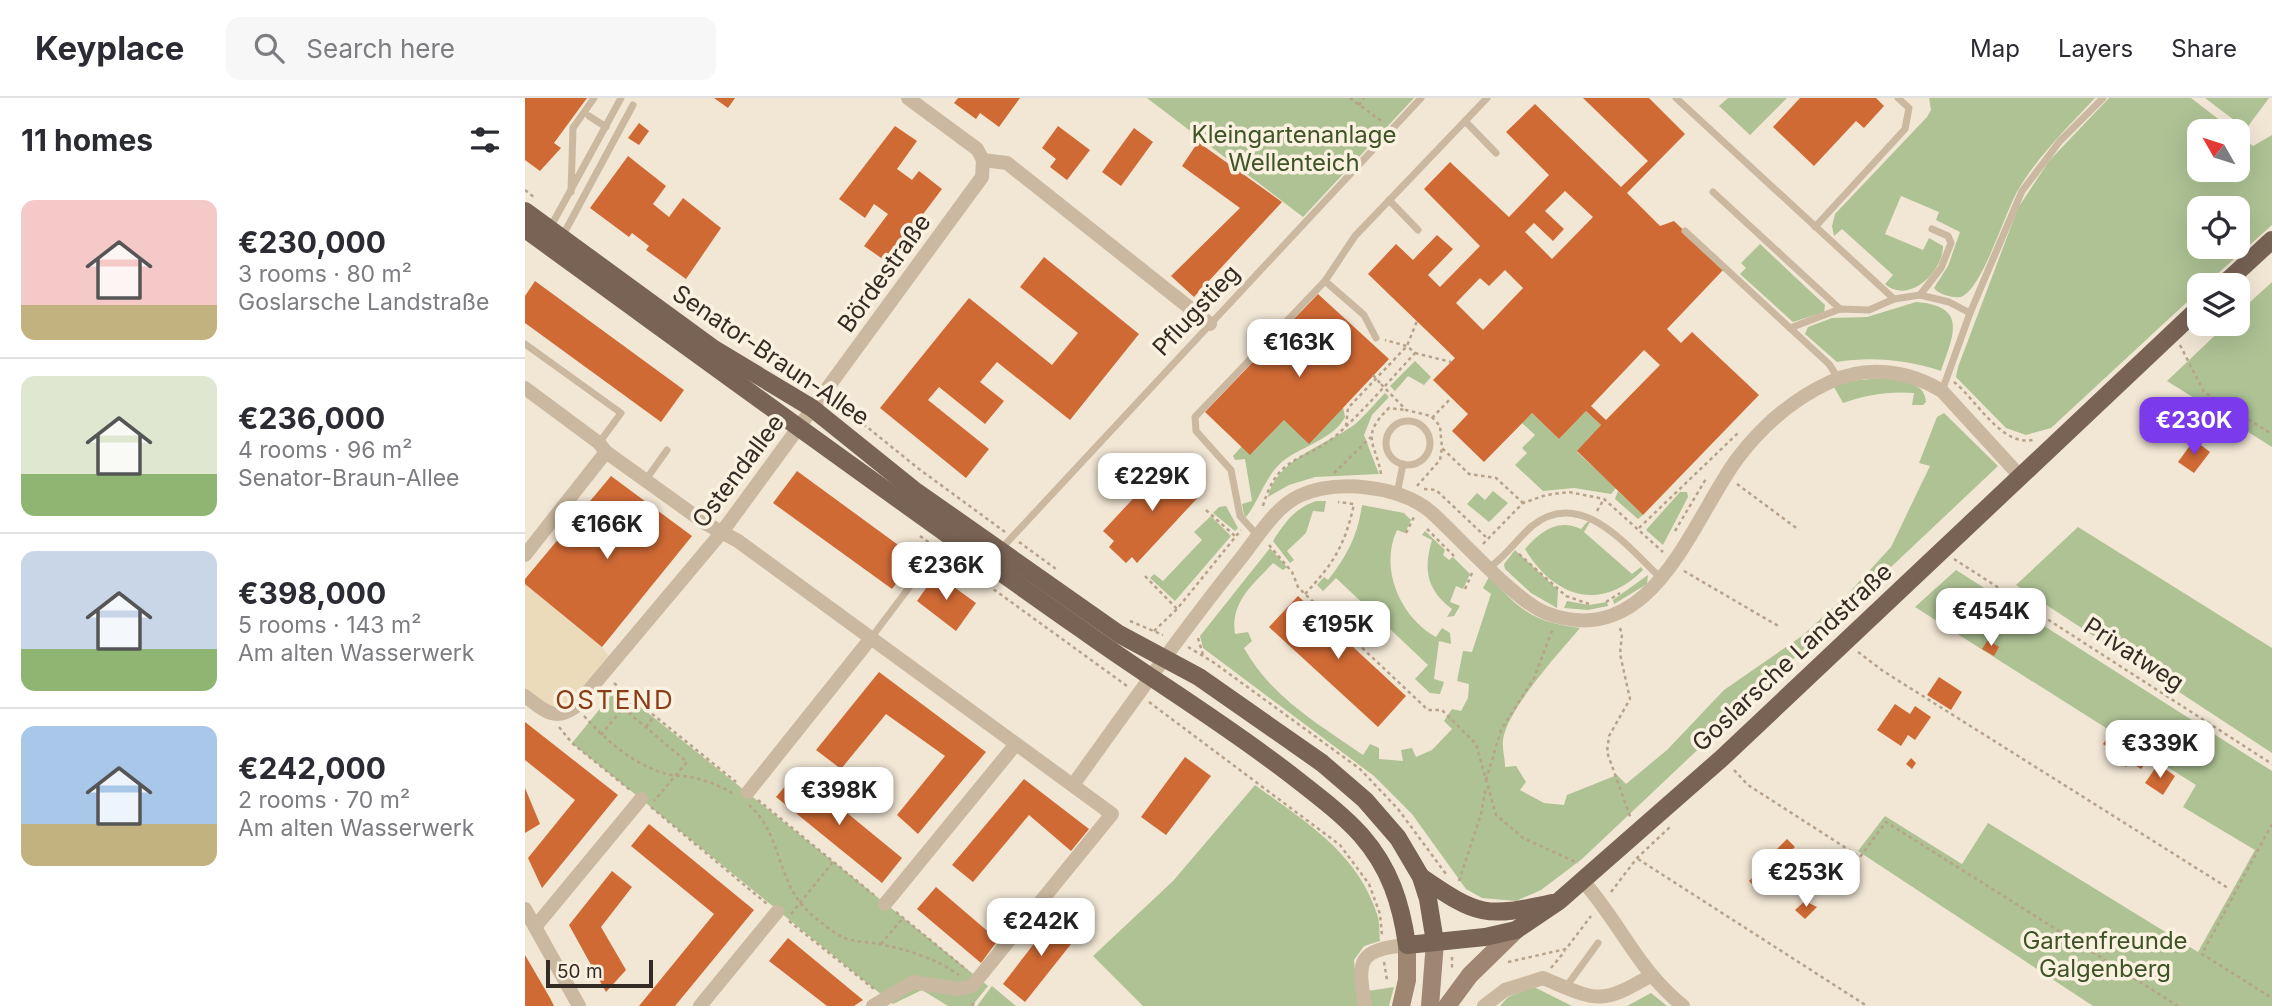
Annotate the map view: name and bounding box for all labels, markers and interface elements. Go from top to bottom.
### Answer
search box [226,17,716,80]
text: Keyplace [35,28,184,68]
icon: search [250,29,288,67]
text: Search here [306,33,455,64]
text: Map [1970,34,2020,63]
text: Layers [2058,34,2133,63]
text: Share [2171,34,2237,63]
north arrow [2187,119,2251,182]
map controls [2187,119,2250,336]
park label: Kleingartenanlage Wellenteich [1192,120,1396,177]
icon: filters [466,121,504,159]
text: 11 homes [21,122,153,158]
button: locate [2187,196,2250,259]
street label: Bördestraße [831,208,937,338]
text: €230,000 [238,224,386,260]
icon: home [77,228,161,312]
street label: Pflugstieg [1147,258,1245,362]
text: 3 rooms · 80 m² [238,260,412,288]
button: layers [2187,273,2250,336]
street label: Senator-Braun-Allee [667,278,875,432]
text: Goslarsche Landstraße [238,288,489,316]
pin: €163K [1250,320,1348,379]
text: €163K [1263,328,1335,356]
pin: €230K [2145,398,2243,457]
text: €236,000 [238,400,385,436]
icon: home [77,404,161,488]
text: €230K [2155,406,2233,434]
street label: Ostendallee [686,409,790,533]
text: 4 rooms · 96 m² [238,436,412,464]
pin: €229K [1103,454,1201,513]
text: €229K [1114,462,1190,490]
text: Senator-Braun-Allee [238,464,460,492]
pin: €166K [558,502,656,561]
text: €166K [571,510,643,538]
pin: €236K [897,542,995,602]
text: €236K [908,551,984,579]
street label: Goslarsche Landstraße [1686,557,1898,757]
text: €398,000 [238,575,386,611]
icon: home [77,579,161,663]
pin: €454K [1942,588,2040,648]
text: €454K [1952,597,2030,625]
pin: €195K [1289,602,1387,661]
text: €195K [1302,610,1374,638]
text: 5 rooms · 143 m² [238,611,421,639]
street label: Privatweg [2078,611,2190,697]
text: Am alten Wasserwerk [238,639,474,667]
district label: OSTEND [555,684,675,715]
pin: €339K [2111,720,2209,780]
text: €339K [2122,729,2198,757]
text: €242,000 [238,750,386,786]
icon: home [77,754,161,838]
pin: €398K [790,768,888,827]
text: €398K [800,776,878,804]
text: 2 rooms · 70 m² [238,786,410,814]
text: Am alten Wasserwerk [238,814,474,842]
pin: €253K [1757,850,1855,909]
text: €253K [1768,858,1844,886]
pin: €242K [992,898,1090,958]
text: €242K [1003,907,1079,935]
park label: Gartenfreunde Galgenberg [2022,926,2188,983]
scale bar [546,957,653,989]
text: 50 m [557,960,603,983]

